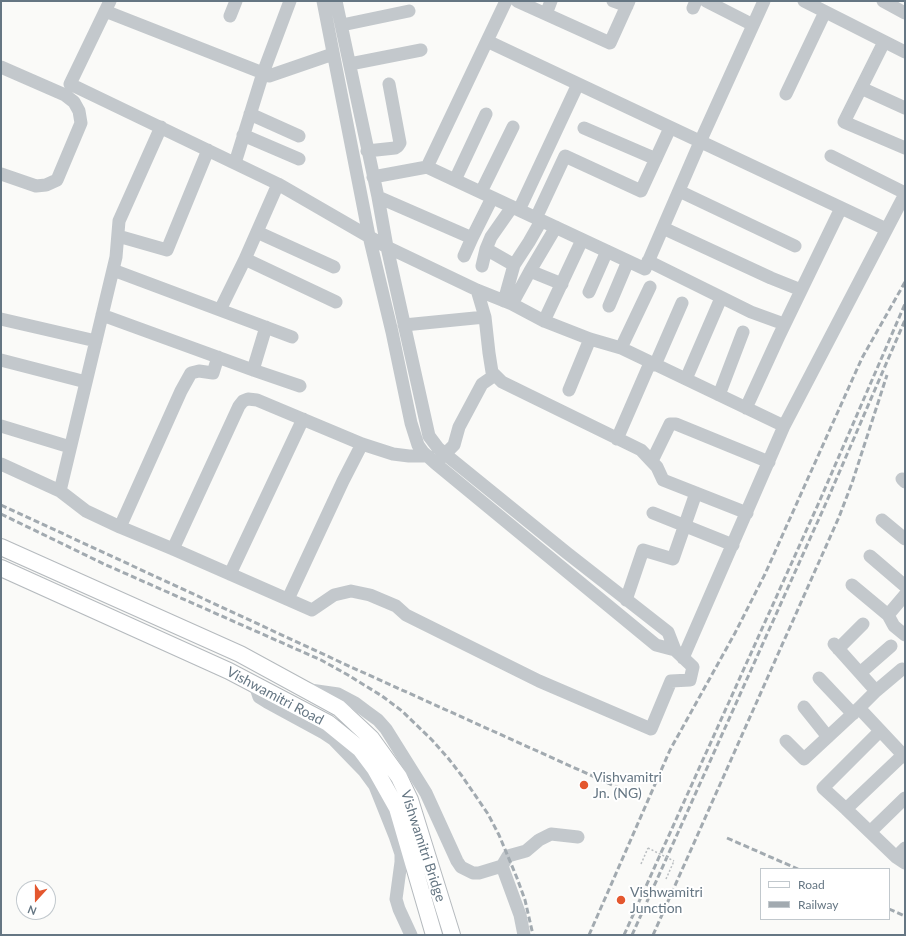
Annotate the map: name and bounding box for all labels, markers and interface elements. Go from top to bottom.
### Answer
street label: Vishwamitri Road [224,663,326,729]
place label: Vishvamitri Jn. (NG) [593,769,662,802]
marker: Vishvamitri Jn. (NG) [578,779,590,791]
street label: Vishwamitri Bridge [397,788,449,904]
legend [760,868,890,920]
text: Road [798,877,825,892]
north arrow [16,880,56,920]
place label: Vishwamitri Junction [630,884,703,916]
marker: Vishwamitri Junction [615,894,627,906]
text: Railway [798,897,838,912]
text: N [26,903,38,918]

